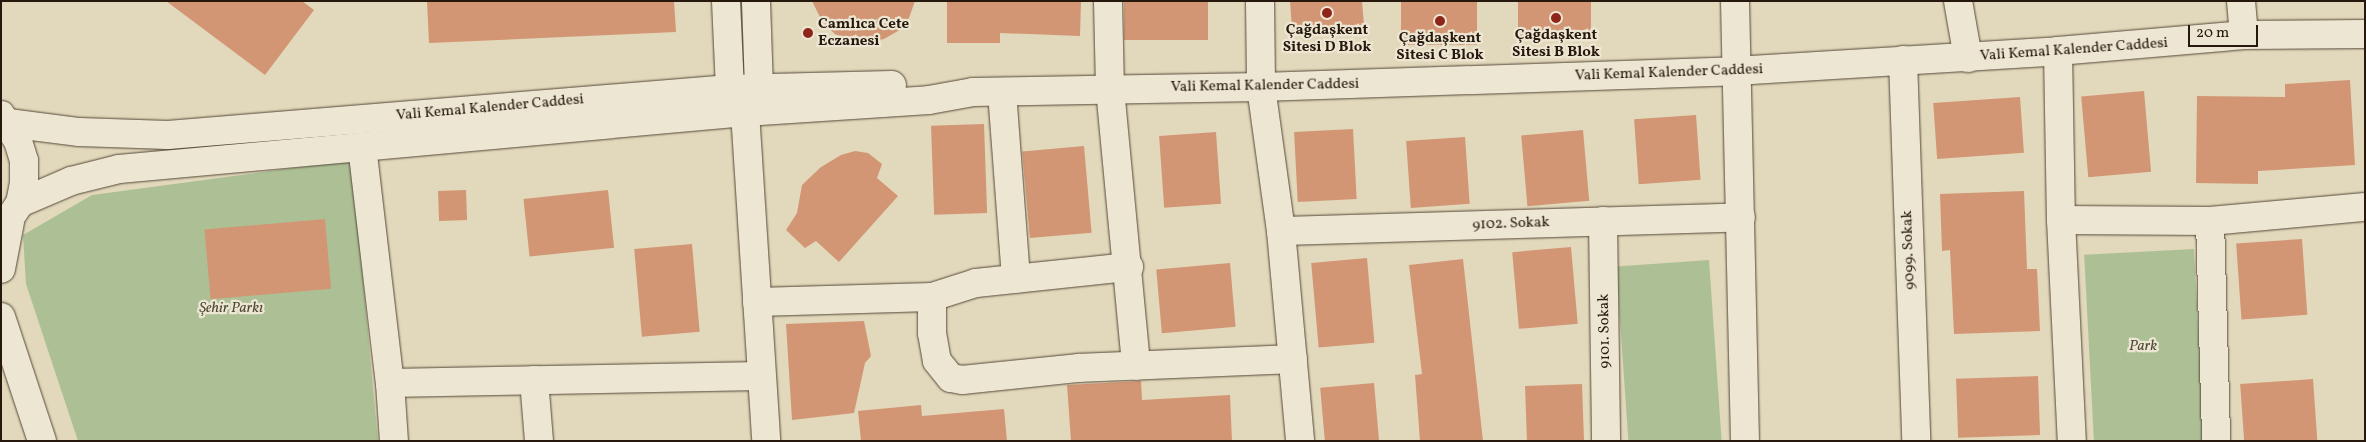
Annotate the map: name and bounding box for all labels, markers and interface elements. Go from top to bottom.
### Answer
marker: Çağdaşkent Sitesi D Blok [1321,7,1333,19]
marker: Çağdaşkent Sitesi B Blok [1550,12,1562,24]
place label: Camlıca Cete Eczanesi [818,15,909,50]
marker: Çağdaşkent Sitesi C Blok [1434,15,1446,27]
scale bar [2191,15,2261,47]
place label: Çağdaşkent Sitesi D Blok [1283,21,1371,56]
text: 20 m [2196,23,2229,44]
place label: Çağdaşkent Sitesi B Blok [1512,26,1600,61]
marker: Camlıca Cete Eczanesi [802,27,814,39]
place label: Çağdaşkent Sitesi C Blok [1396,29,1484,64]
street label: Vali Kemal Kalender Caddesi [1979,34,2169,66]
street label: Vali Kemal Kalender Caddesi [1574,61,1764,85]
street label: Vali Kemal Kalender Caddesi [1171,75,1359,97]
street label: Vali Kemal Kalender Caddesi [395,91,585,125]
street label: 9099. Sokak [1899,210,1919,290]
street label: 9102. Sokak [1472,214,1550,234]
street label: 9101. Sokak [1595,293,1615,369]
park label: Şehir Parkı [199,300,263,318]
park label: Park [2129,338,2157,356]

